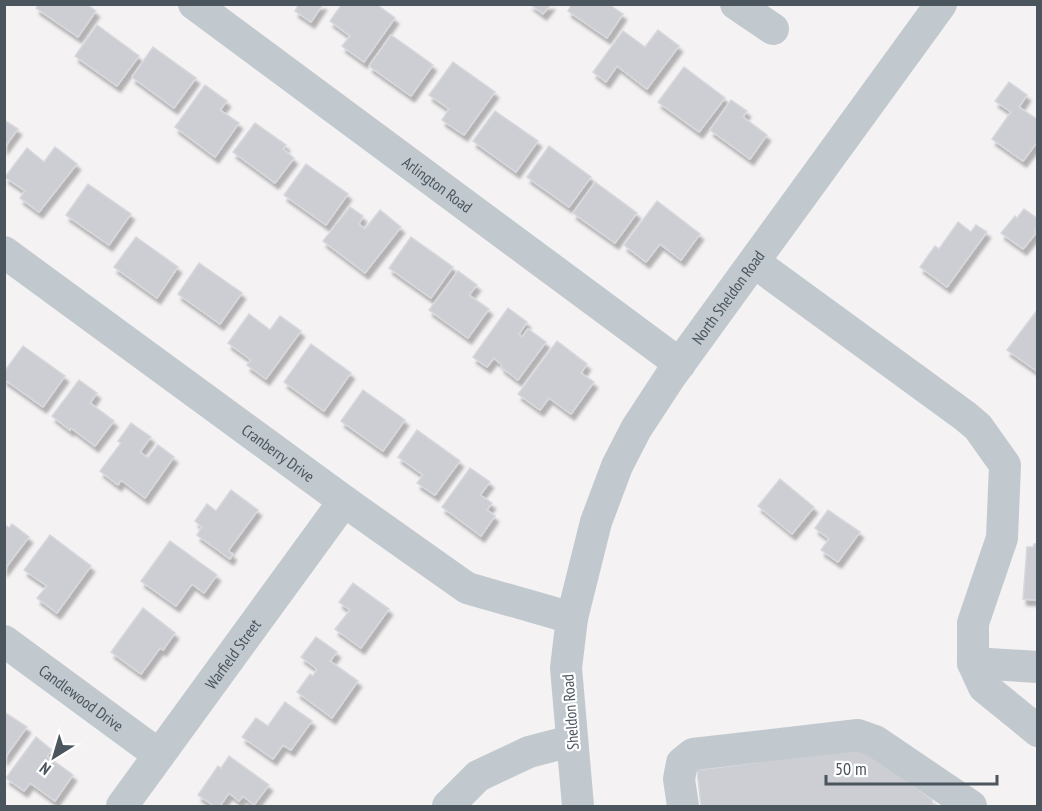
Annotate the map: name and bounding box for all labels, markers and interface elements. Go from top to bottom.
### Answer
street label: Arlington Road [399,152,476,217]
street label: North Sheldon Road [687,246,769,348]
street label: Cranberry Drive [238,420,319,486]
street label: Warfield Street [200,615,265,693]
street label: Candlewood Drive [35,660,128,736]
street label: Sheldon Road [557,673,583,750]
north arrow [24,727,84,787]
scale bar [826,748,997,786]
text: 50 m [835,757,867,780]
text: N [36,758,54,780]

